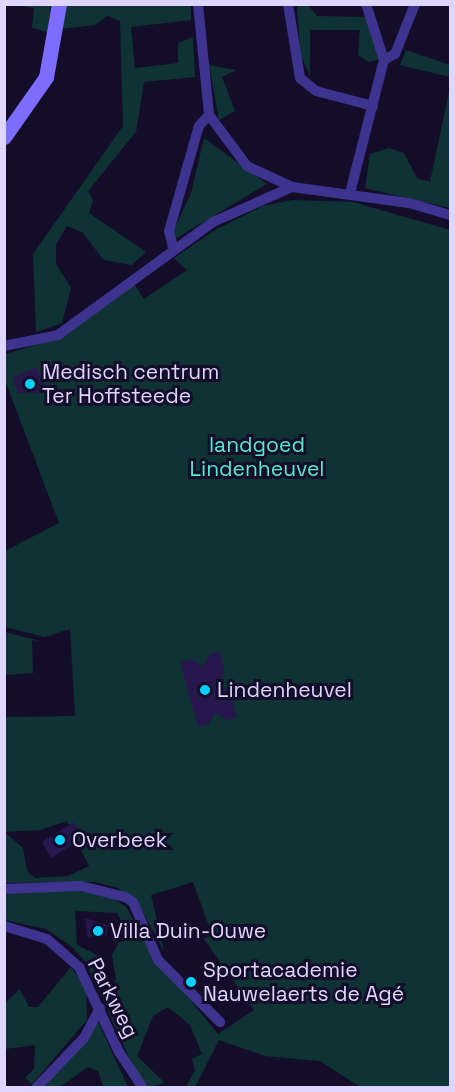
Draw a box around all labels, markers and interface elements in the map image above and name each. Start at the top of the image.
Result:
place label: Medisch centrum Ter Hoffsteede [42,359,219,409]
marker: Medisch centrum Ter Hoffsteede [23,377,37,391]
park label: landgoed Lindenheuvel [190,432,324,482]
place label: Lindenheuvel [217,677,352,703]
marker: Lindenheuvel [198,683,212,697]
place label: Overbeek [72,827,167,853]
marker: Overbeek [53,833,67,847]
place label: Villa Duin-Ouwe [110,918,266,944]
marker: Villa Duin-Ouwe [91,924,105,938]
street label: Parkweg [82,954,144,1042]
place label: Sportacademie Nauwelaerts de Agé [203,957,405,1007]
marker: Sportacademie Nauwelaerts de Agé [184,975,198,989]

